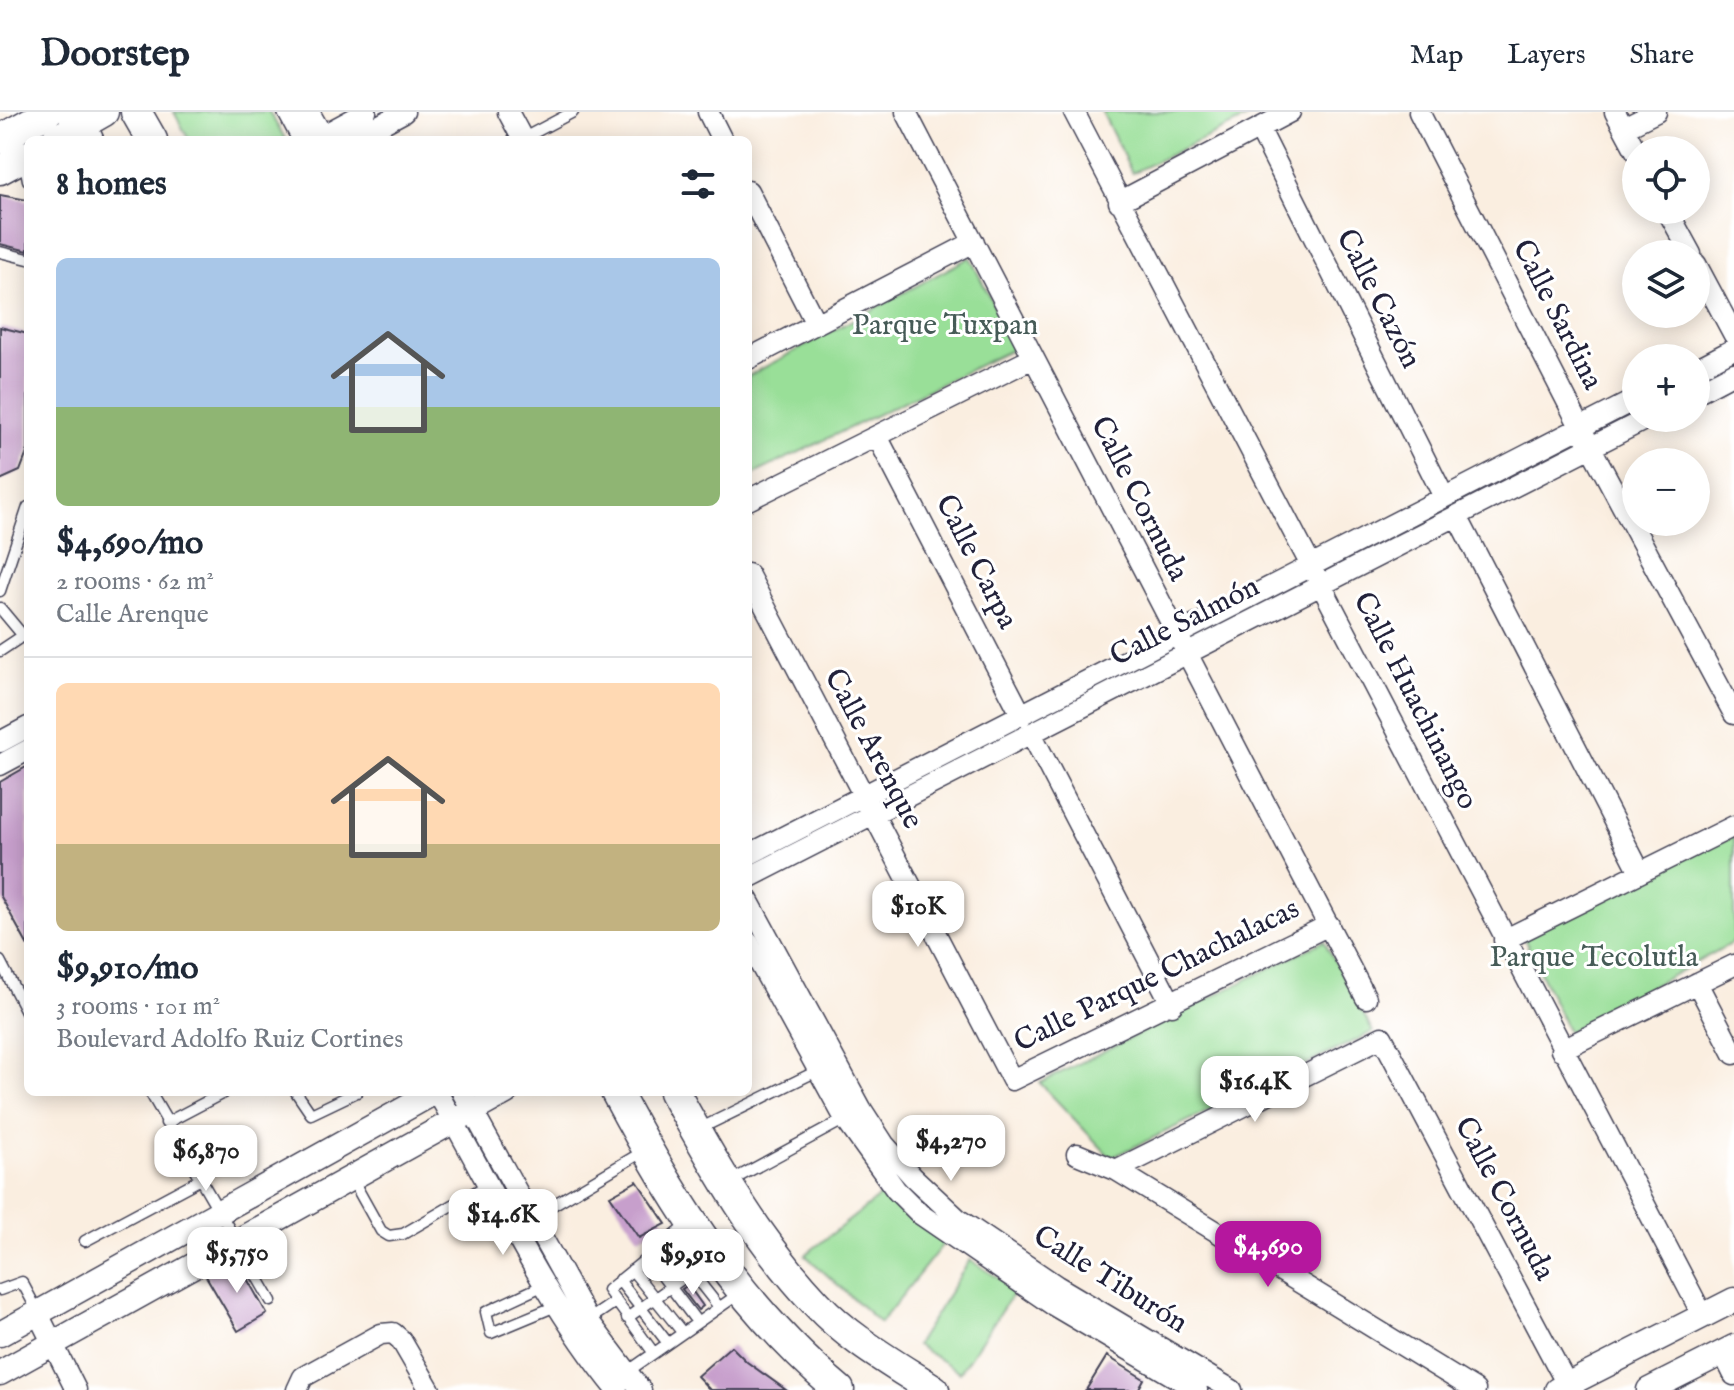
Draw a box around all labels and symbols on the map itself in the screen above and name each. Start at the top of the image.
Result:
street label: Calle Cazón [1327,223,1429,375]
street label: Calle Sardina [1503,234,1611,396]
park label: Parque Tuxpan [852,307,1038,345]
street label: Calle Cornuda [1081,410,1197,588]
street label: Calle Carpa [926,488,1026,636]
street label: Calle Salmón [1104,568,1266,676]
street label: Calle Huachinango [1344,586,1486,816]
street label: Calle Arenque [815,662,931,836]
pin: $10K [871,881,965,949]
street label: Calle Parque Chachalacas [1008,890,1306,1062]
park label: Parque Tecolutla [1490,939,1698,977]
pin: $16.4K [1190,1056,1320,1124]
street label: Calle Cornuda [1445,1111,1563,1287]
pin: $4,270 [886,1115,1016,1183]
pin: $6,870 [141,1125,271,1193]
pin: $14.6K [438,1189,568,1257]
street label: Calle Tiburón [1026,1217,1194,1343]
pin: $4,690 [1203,1221,1333,1289]
pin: $5,750 [172,1227,302,1295]
pin: $9,910 [628,1229,758,1297]

